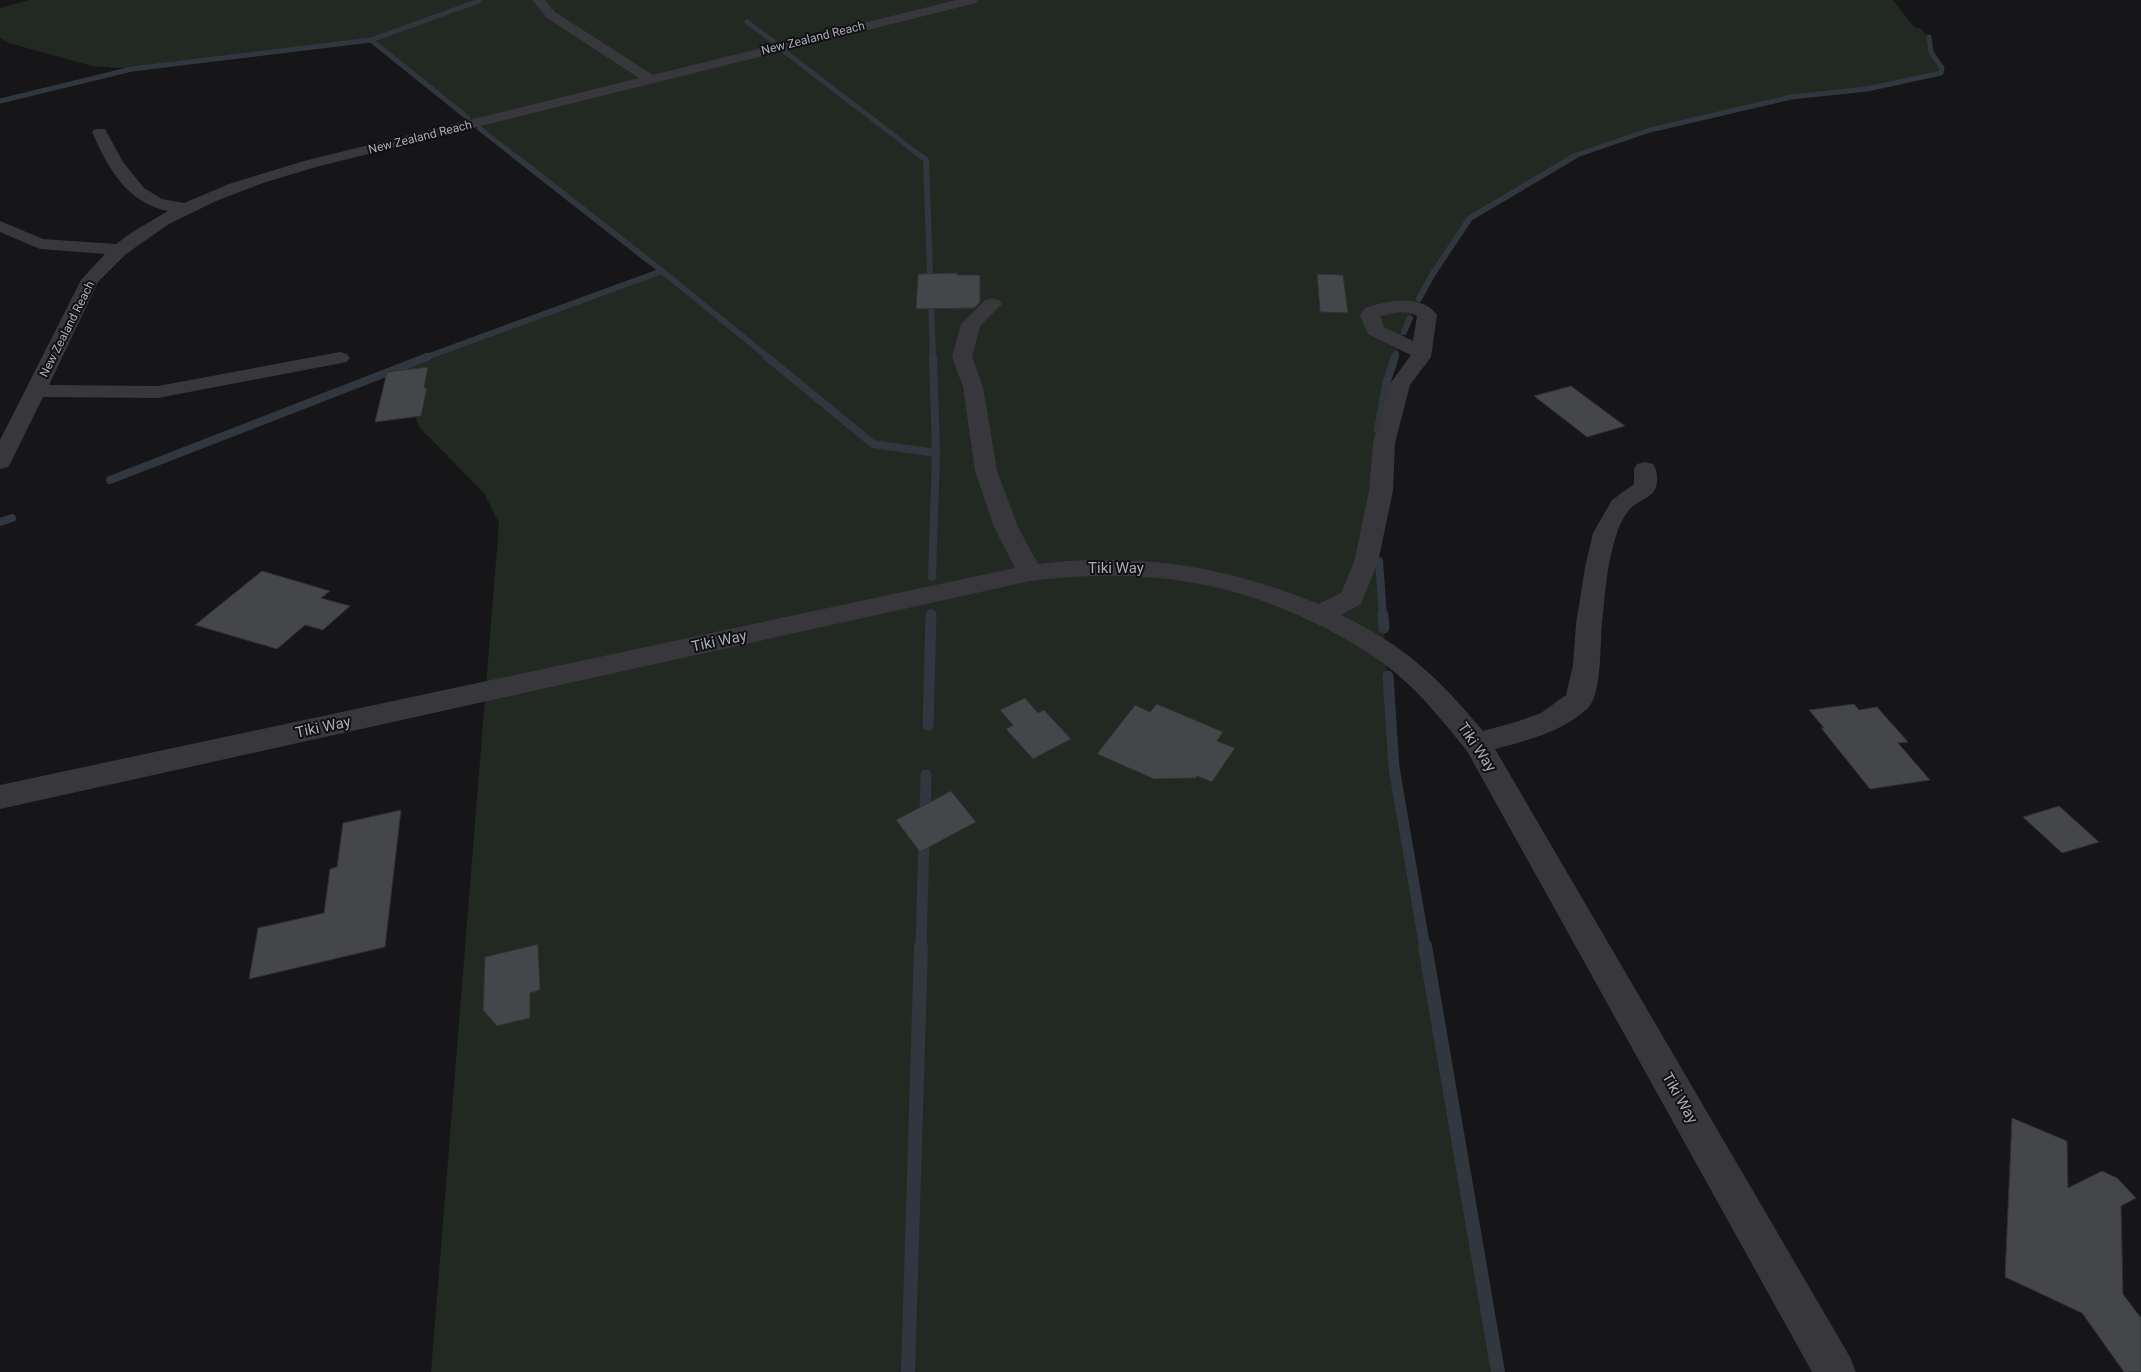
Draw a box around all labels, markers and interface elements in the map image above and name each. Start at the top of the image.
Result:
street label: New Zealand Reach [760,18,866,58]
street label: New Zealand Reach [367,117,473,157]
street label: New Zealand Reach [37,279,97,379]
street label: Tiki Way [1088,559,1144,577]
street label: Tiki Way [690,626,748,656]
street label: Tiki Way [294,712,352,742]
street label: Tiki Way [1454,719,1500,775]
street label: Tiki Way [1658,1069,1702,1127]

